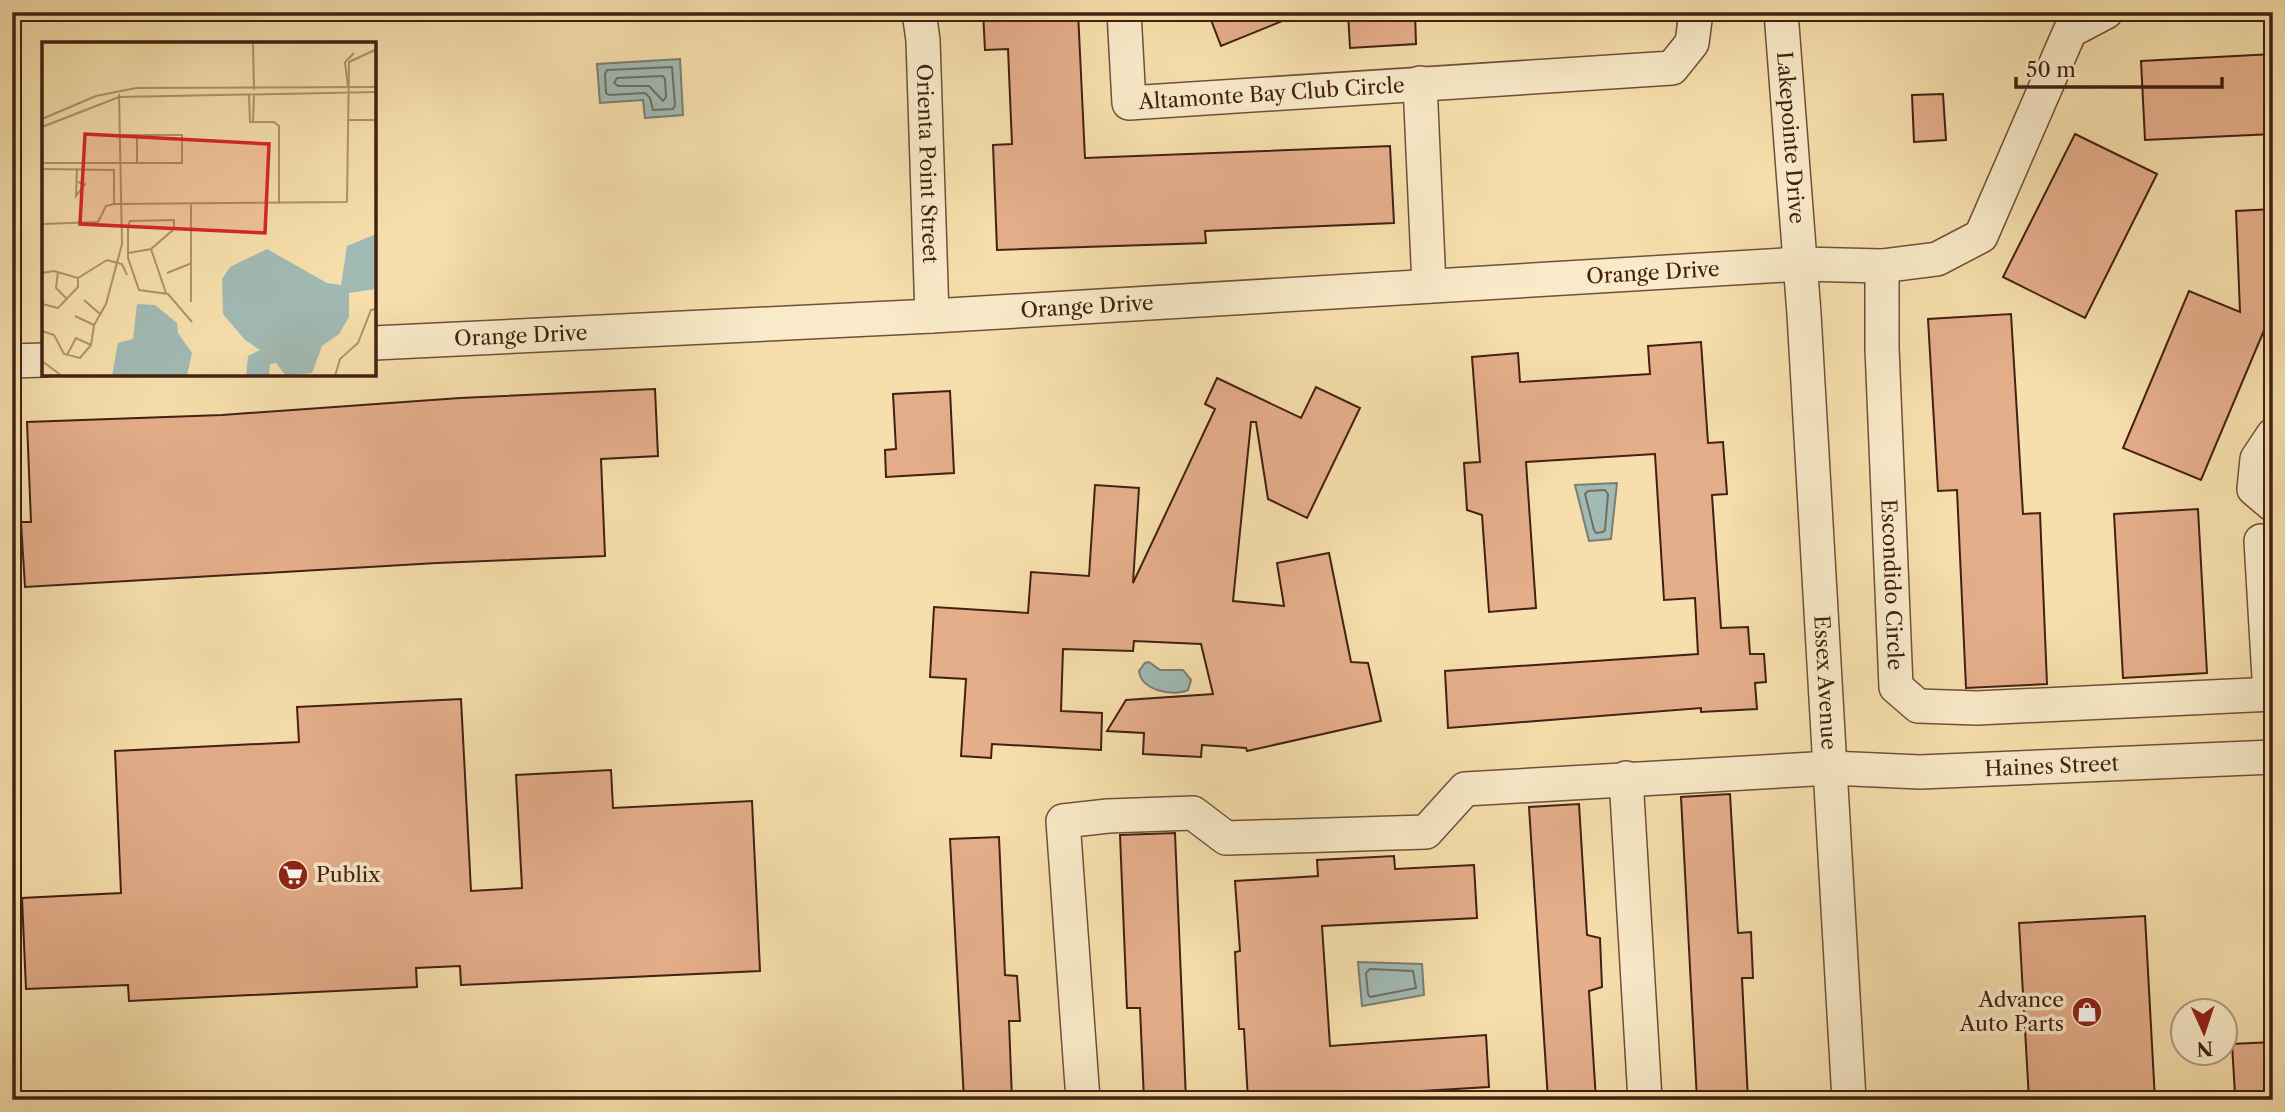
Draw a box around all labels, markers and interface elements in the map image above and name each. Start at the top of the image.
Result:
inset map [42,42,376,376]
scale bar [2016,46,2222,90]
street label: Lakepointe Drive [1772,51,1810,225]
text: 50 m [2026,57,2076,82]
street label: Orienta Point Street [912,63,943,265]
street label: Altamonte Bay Club Circle [1137,72,1405,114]
street label: Orange Drive [1586,256,1720,289]
street label: Orange Drive [1020,290,1154,323]
street label: Orange Drive [454,320,588,351]
street label: Escondido Circle [1876,498,1908,671]
street label: Essex Avenue [1809,614,1842,751]
street label: Haines Street [1984,751,2120,781]
supermarket icon: Publix [276,858,310,892]
place label: Publix [316,862,381,887]
place label: Advance Auto Parts [1959,987,2064,1036]
shop icon: Advance Auto Parts [2070,995,2104,1029]
north arrow [2170,996,2240,1066]
text: N [2196,1037,2214,1060]

